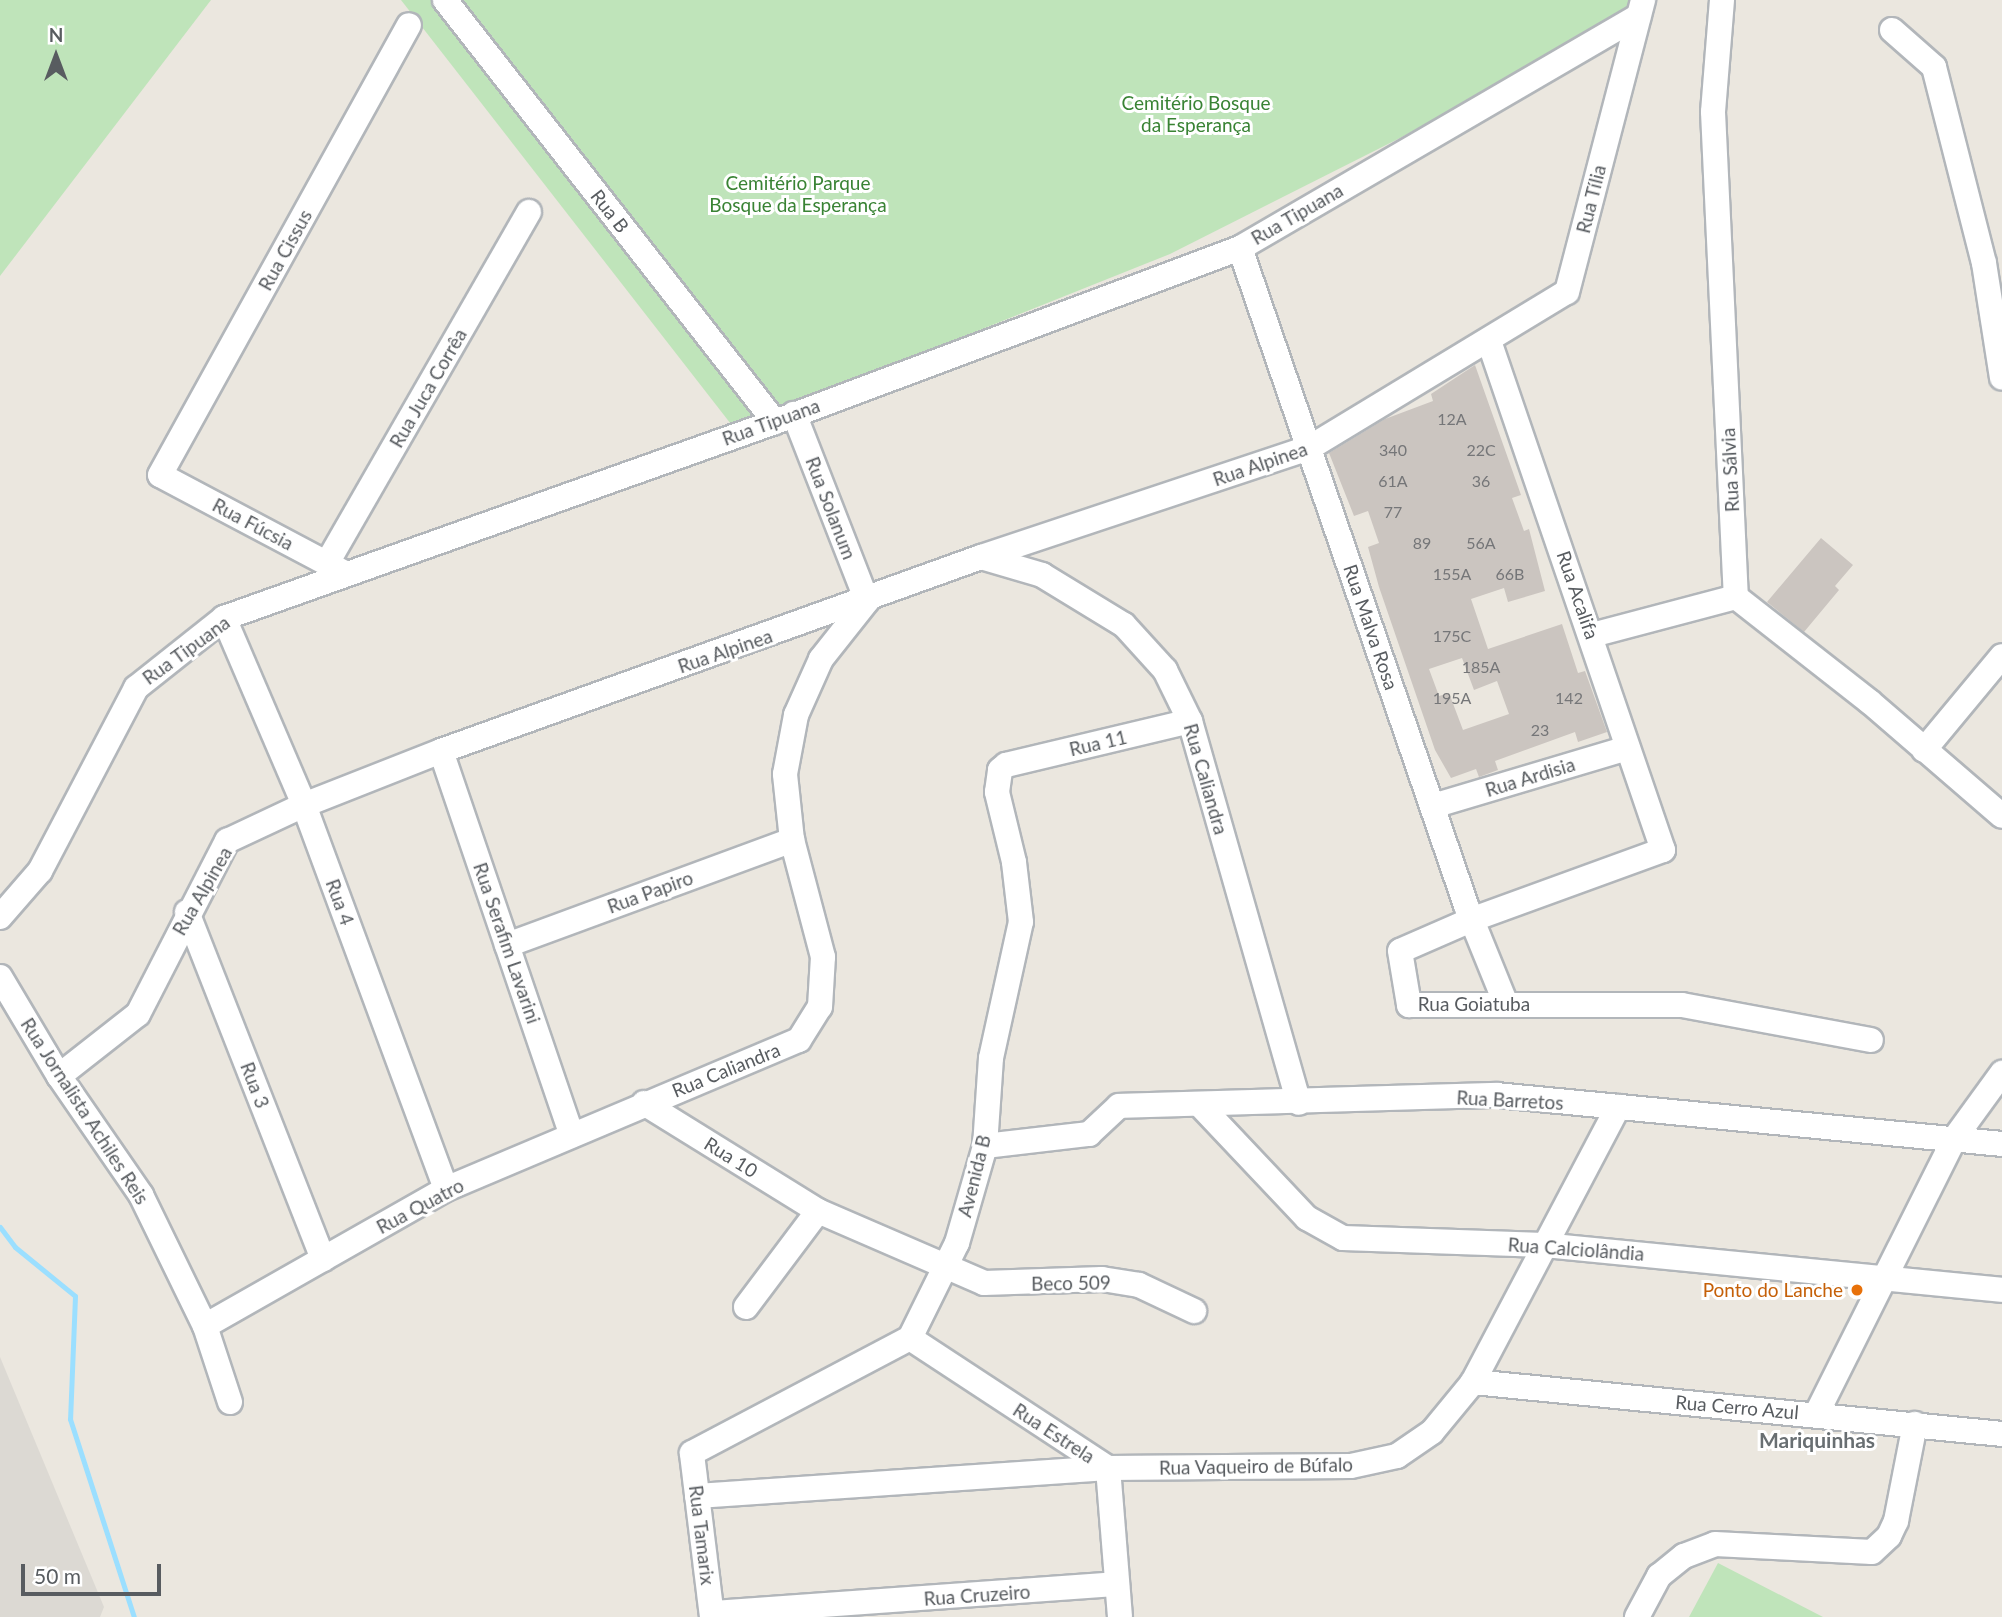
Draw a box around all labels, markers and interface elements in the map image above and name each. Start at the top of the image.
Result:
north arrow [21,21,91,91]
text: N [49,23,63,46]
park label: Cemitério Bosque da Esperança [1121,92,1271,136]
street label: Rua Tília [1571,162,1611,236]
park label: Cemitério Parque Bosque da Esperança [709,172,887,216]
street label: Rua Tipuana [1247,178,1347,250]
street label: Rua B [586,185,634,237]
street label: Rua Cissus [253,206,317,294]
street label: Rua Juca Corrêa [385,324,471,452]
street label: Rua Tipuana [719,394,823,450]
house number: 12A [1437,409,1467,429]
street label: Rua Sálvia [1716,427,1744,513]
street label: Rua Alpinea [1209,437,1311,491]
house number: 340 [1379,440,1407,460]
house number: 22C [1466,440,1496,460]
street label: Rua Solanum [801,453,861,563]
house number: 61A [1378,471,1408,491]
house number: 36 [1472,471,1490,491]
street label: Rua Fúcsia [209,493,297,555]
house number: 77 [1384,502,1402,522]
house number: 89 [1413,533,1431,553]
house number: 56A [1466,533,1496,553]
street label: Rua Acalifa [1552,547,1604,643]
street label: Rua Malva Rosa [1339,561,1403,693]
house number: 155A [1433,564,1471,584]
house number: 66B [1496,564,1524,584]
street label: Rua Tipuana [138,611,234,689]
street label: Rua Alpinea [674,624,776,678]
house number: 175C [1433,626,1471,646]
house number: 185A [1462,657,1500,677]
house number: 195A [1433,688,1471,708]
house number: 142 [1555,688,1583,708]
house number: 23 [1531,720,1549,740]
street label: Rua Caliandra [1179,721,1233,837]
street label: Rua 11 [1067,725,1129,761]
street label: Rua Ardisia [1482,752,1578,802]
street label: Rua Alpinea [167,842,237,940]
street label: Rua Serafim Lavarini [469,859,545,1027]
street label: Rua Papiro [604,866,696,918]
street label: Rua 4 [321,876,359,928]
street label: Rua Goiatuba [1418,993,1530,1015]
street label: Rua Jornalista Achiles Reis [16,1013,154,1209]
street label: Rua Caliandra [669,1038,783,1102]
street label: Rua 3 [236,1059,274,1111]
street label: Rua Barretos [1456,1086,1564,1114]
street label: Rua 10 [700,1132,762,1182]
street label: Avenida B [953,1132,995,1220]
street label: Rua Quatro [372,1174,468,1238]
street label: Rua Calciolândia [1507,1233,1645,1265]
street label: Beco 509 [1031,1271,1111,1295]
place label: Ponto do Lanche [1703,1279,1843,1301]
marker: Ponto do Lanche [1849,1282,1865,1298]
street label: Rua Cerro Azul [1674,1390,1800,1424]
street label: Rua Estrela [1009,1398,1099,1468]
district label: Mariquinhas [1759,1427,1875,1453]
street label: Rua Vaqueiro de Búfalo [1158,1453,1354,1479]
street label: Rua Tamarix [685,1484,719,1586]
scale bar [24,1550,164,1594]
text: 50 m [34,1563,81,1588]
street label: Rua Cruzeiro [923,1580,1031,1610]

